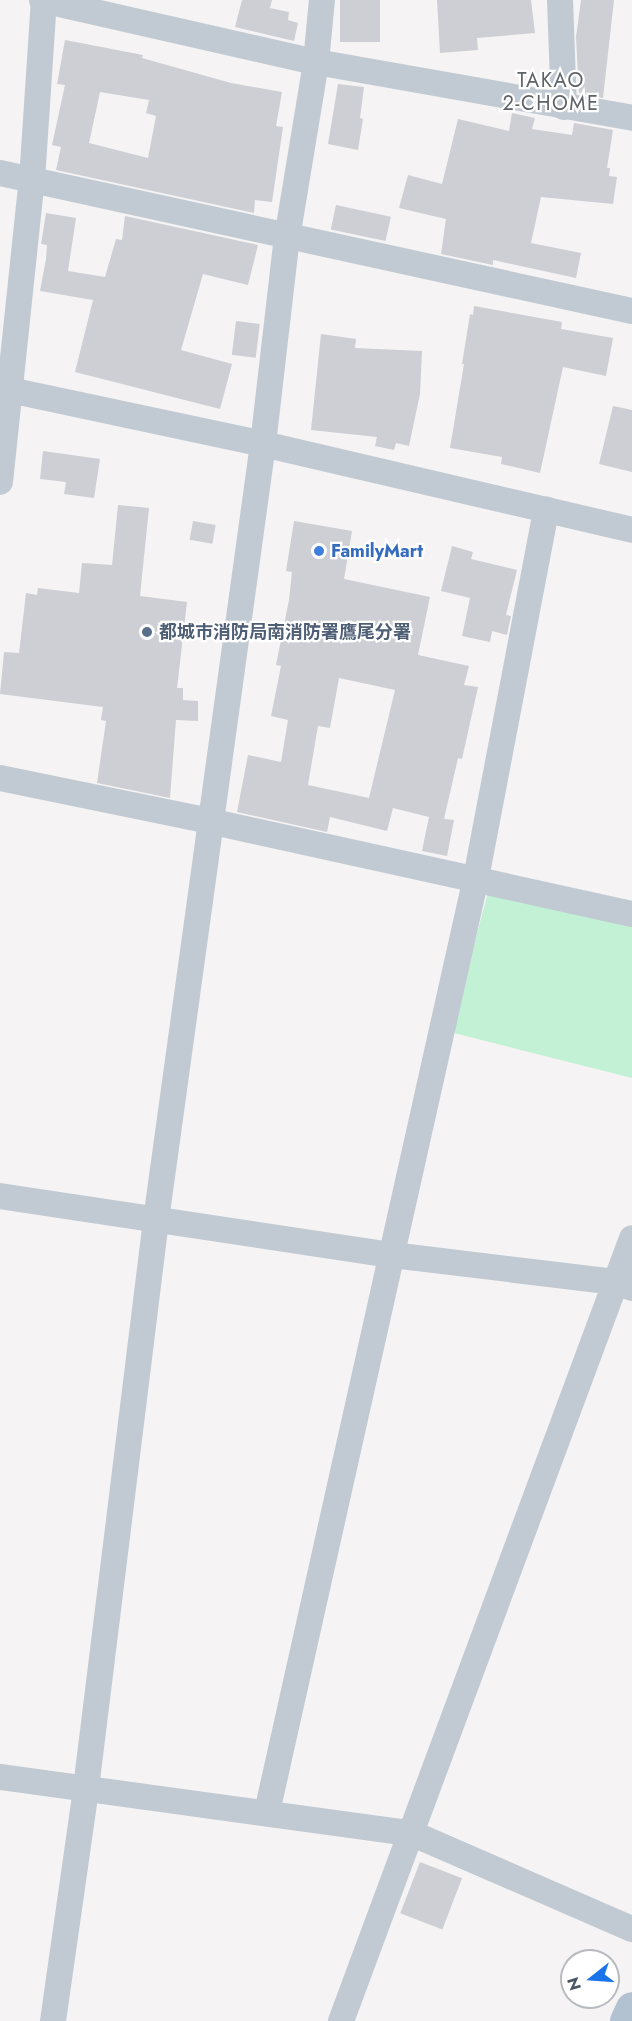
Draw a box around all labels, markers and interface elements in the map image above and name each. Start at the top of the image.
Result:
district label: TAKAO 2-CHOME [502,69,600,116]
place label: FamilyMart [331,540,423,562]
marker: FamilyMart [312,544,326,558]
place label: 都城市消防局南消防署鷹尾分署 [159,621,411,643]
marker: 都城市消防局南消防署鷹尾分署 [140,625,154,639]
north arrow [560,1949,620,2009]
text: N [561,1974,587,1993]

